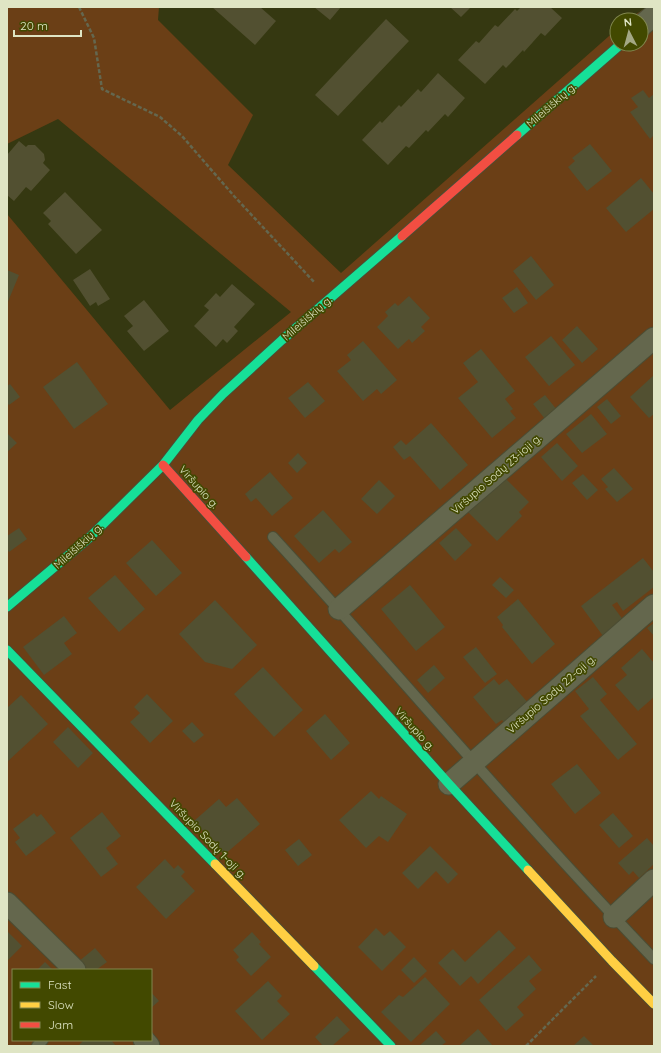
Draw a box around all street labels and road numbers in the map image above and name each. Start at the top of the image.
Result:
street label: Mileišiškių g. [523,80,579,130]
street label: Mileišiškių g. [279,293,335,343]
street label: Viršupio Sodų 23-ioji g. [448,431,544,517]
street label: Viršupio g. [176,463,222,511]
street label: Mileišiškių g. [50,520,106,572]
street label: Viršupio Sodų 22-oji g. [504,652,598,736]
street label: Viršupio g. [392,705,438,753]
street label: Viršupio Sodų 1-oji g. [166,796,250,882]

